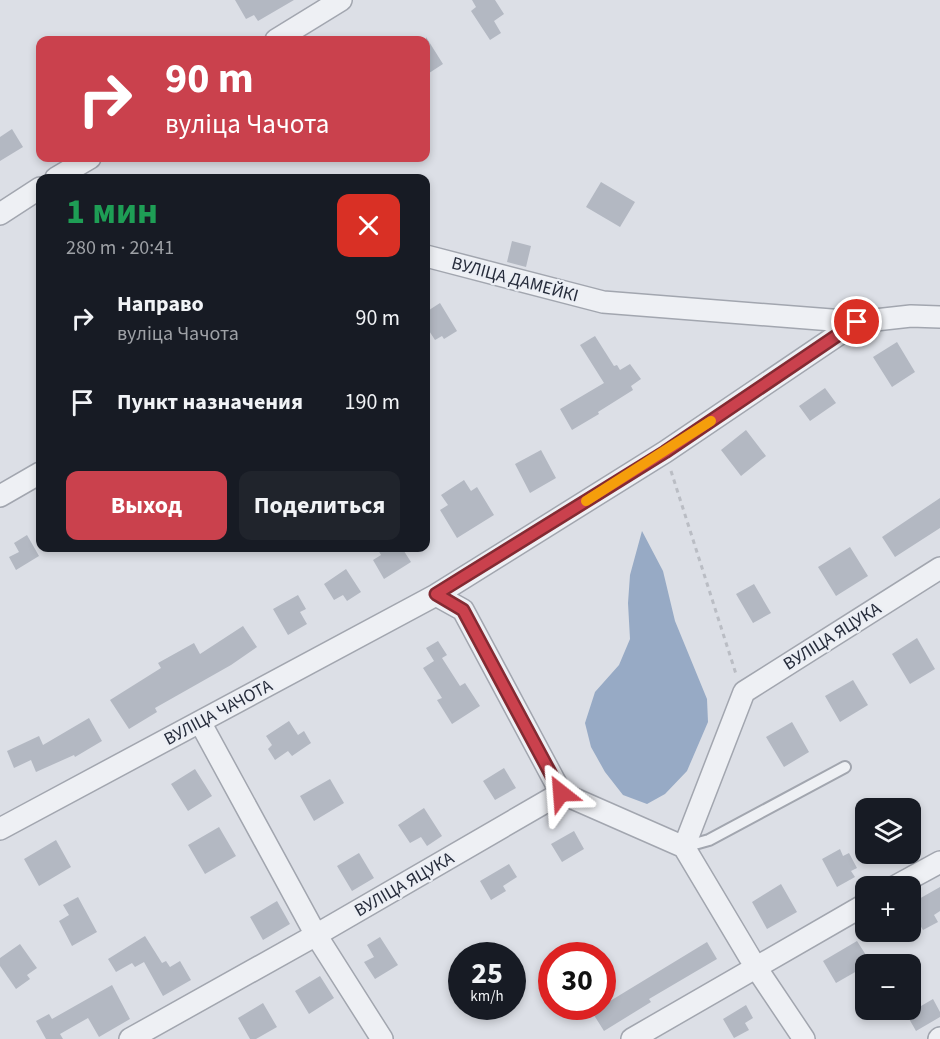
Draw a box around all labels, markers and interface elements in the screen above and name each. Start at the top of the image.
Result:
text: 90 m [165,49,254,109]
icon: right [66,60,144,138]
text: вуліца Чачота [165,105,329,144]
text: 1 мин [66,186,158,237]
button: close [337,194,400,257]
text: 280 m · 20:41 [66,234,174,262]
street label: ВУЛІЦА ДАМЕЙКІ [449,251,581,308]
text: Направо [117,288,204,320]
pin [831,296,882,347]
icon: right [66,302,99,335]
text: 90 m [355,302,400,334]
icon: arrive [840,305,873,338]
text: вуліца Чачота [117,320,239,348]
icon: arrive [66,386,99,419]
text: Пункт назначения [117,386,303,418]
text: 190 m [345,386,400,418]
button: Выход [66,471,227,540]
button: Поделиться [239,471,400,540]
street label: ВУЛІЦА ЯЦУКА [778,596,886,676]
street label: ВУЛІЦА ЧАЧОТА [159,673,277,752]
position arrow [529,761,593,825]
map controls [855,798,921,1020]
button: layers [855,798,921,864]
street label: ВУЛІЦА ЯЦУКА [350,846,459,923]
button: + [855,876,921,942]
speed limit sign: 30 [538,942,616,1020]
text: 25 [471,952,503,995]
button: − [855,954,921,1020]
text: km/h [470,986,504,1007]

